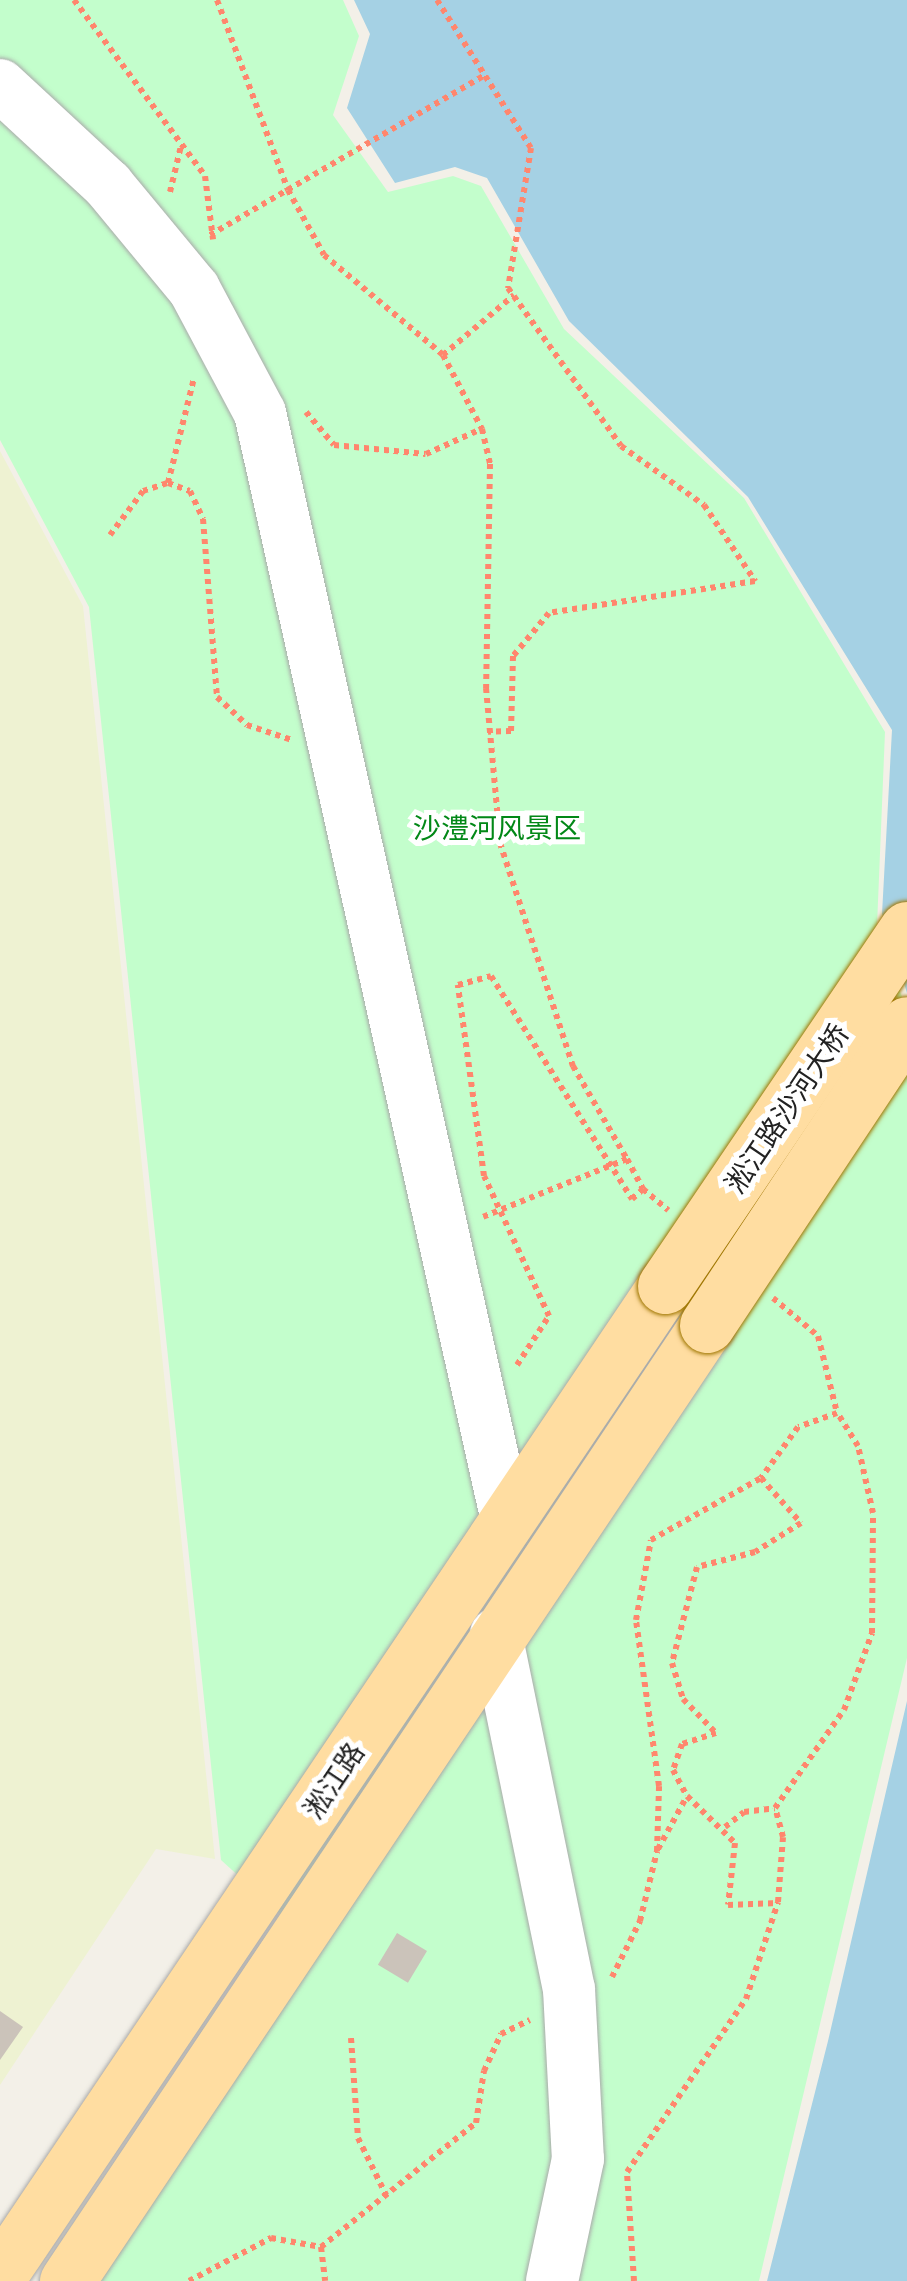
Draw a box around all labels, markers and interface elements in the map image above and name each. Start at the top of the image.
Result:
park label: 沙澧河风景区 [413,810,581,844]
street label: 淞江路沙河大桥 [717,1017,855,1199]
street label: 淞江路 [296,1736,370,1824]

